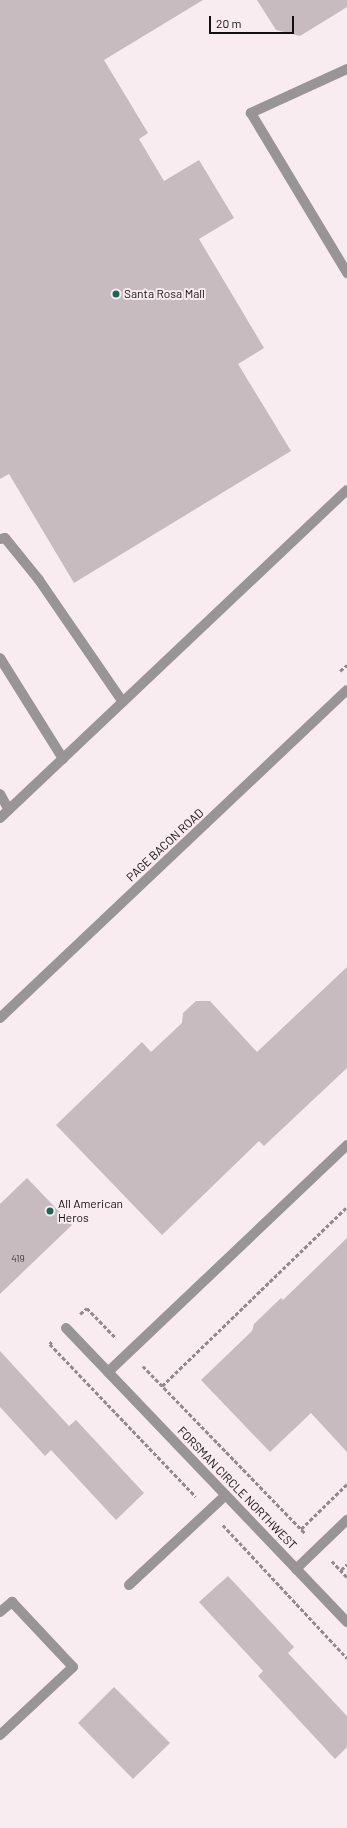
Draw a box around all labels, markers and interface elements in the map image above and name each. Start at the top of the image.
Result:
scale bar [211,8,296,34]
text: 20 m [216,16,242,30]
place label: Santa Rosa Mall [124,287,205,301]
marker: Santa Rosa Mall [111,289,121,299]
street label: PAGE BACON ROAD [123,806,207,884]
place label: All American Heros [58,1197,123,1225]
marker: All American Heros [45,1206,55,1216]
house number: 419 [11,1253,25,1265]
street label: FORSMAN CIRCLE NORTHWEST [174,1424,300,1552]

